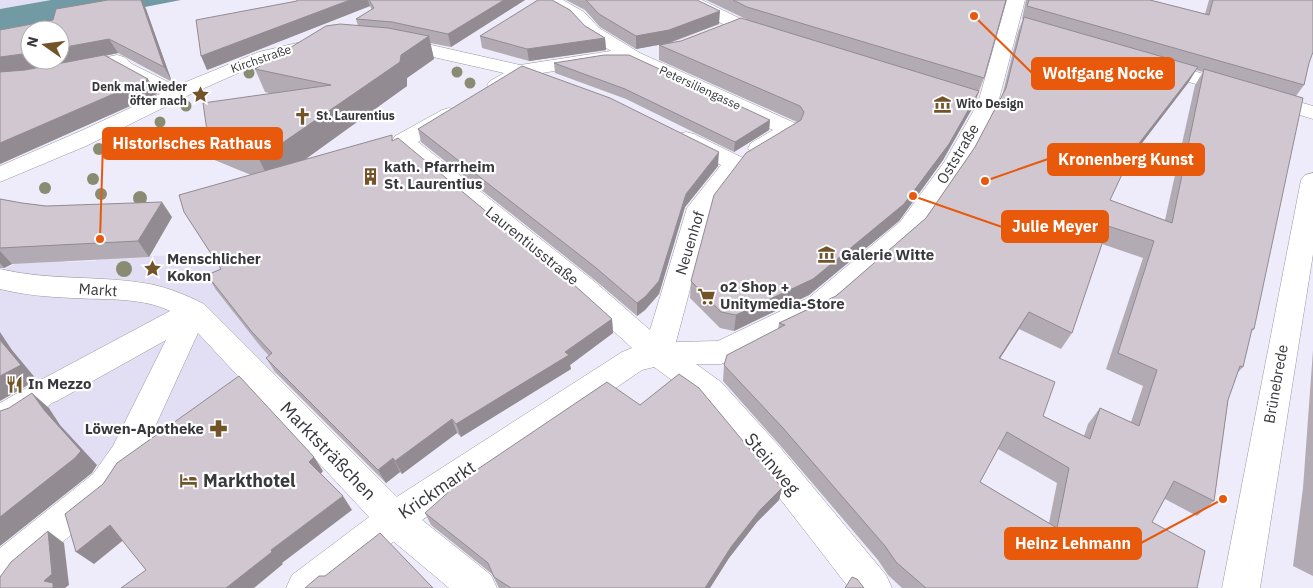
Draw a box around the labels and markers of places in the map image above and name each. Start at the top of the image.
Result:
callout: Wolfgang Nocke [1032,58,1174,89]
place label: Denk mal wieder öfter nach [92,79,187,108]
place icon: Denk mal wieder öfter nach [191,84,211,104]
museum icon: Wito Design [932,94,952,114]
place label: Wito Design [956,96,1024,111]
church icon: St. Laurentius [292,106,312,126]
place label: St. Laurentius [316,108,395,123]
callout: Historisches Rathaus [103,128,282,159]
callout: Kronenberg Kunst [1048,144,1204,175]
place label: kath. Pfarrheim St. Laurentius [384,157,495,193]
building icon: kath. Pfarrheim St. Laurentius [360,166,380,186]
callout: Julie Meyer [1002,211,1108,242]
museum icon: Galerie Witte [817,245,837,265]
place label: Galerie Witte [841,245,934,264]
place label: Menschlicher Kokon [167,249,261,285]
place icon: Menschlicher Kokon [143,258,163,278]
place label: o2 Shop + Unitymedia-Store [720,277,845,313]
supermarket icon: o2 Shop + Unitymedia-Store [696,286,716,306]
restaurant icon: In Mezzo [4,374,24,394]
place label: In Mezzo [28,374,91,393]
place label: Löwen-Apotheke [85,419,204,438]
pharmacy icon: Löwen-Apotheke [208,419,228,439]
place label: Markthotel [203,469,296,492]
hotel icon: Markthotel [179,471,199,491]
callout: Heinz Lehmann [1005,528,1141,559]

